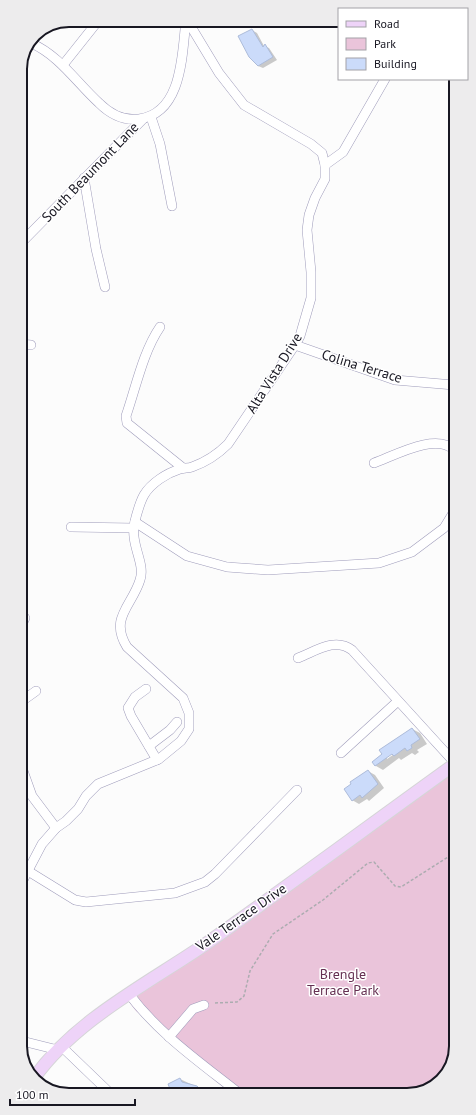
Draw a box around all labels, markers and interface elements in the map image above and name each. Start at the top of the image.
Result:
legend [338,8,468,80]
text: Road [374,16,399,31]
text: Park [374,36,396,51]
text: Building [374,56,417,71]
street label: South Beaumont Lane [38,118,142,226]
street label: Alta Vista Drive [242,329,306,417]
street label: Colina Terrace [319,345,405,387]
street label: Vale Terrace Drive [191,879,290,955]
park label: Brengle Terrace Park [307,965,379,999]
scale bar [10,1081,135,1107]
text: 100 m [16,1087,49,1102]

